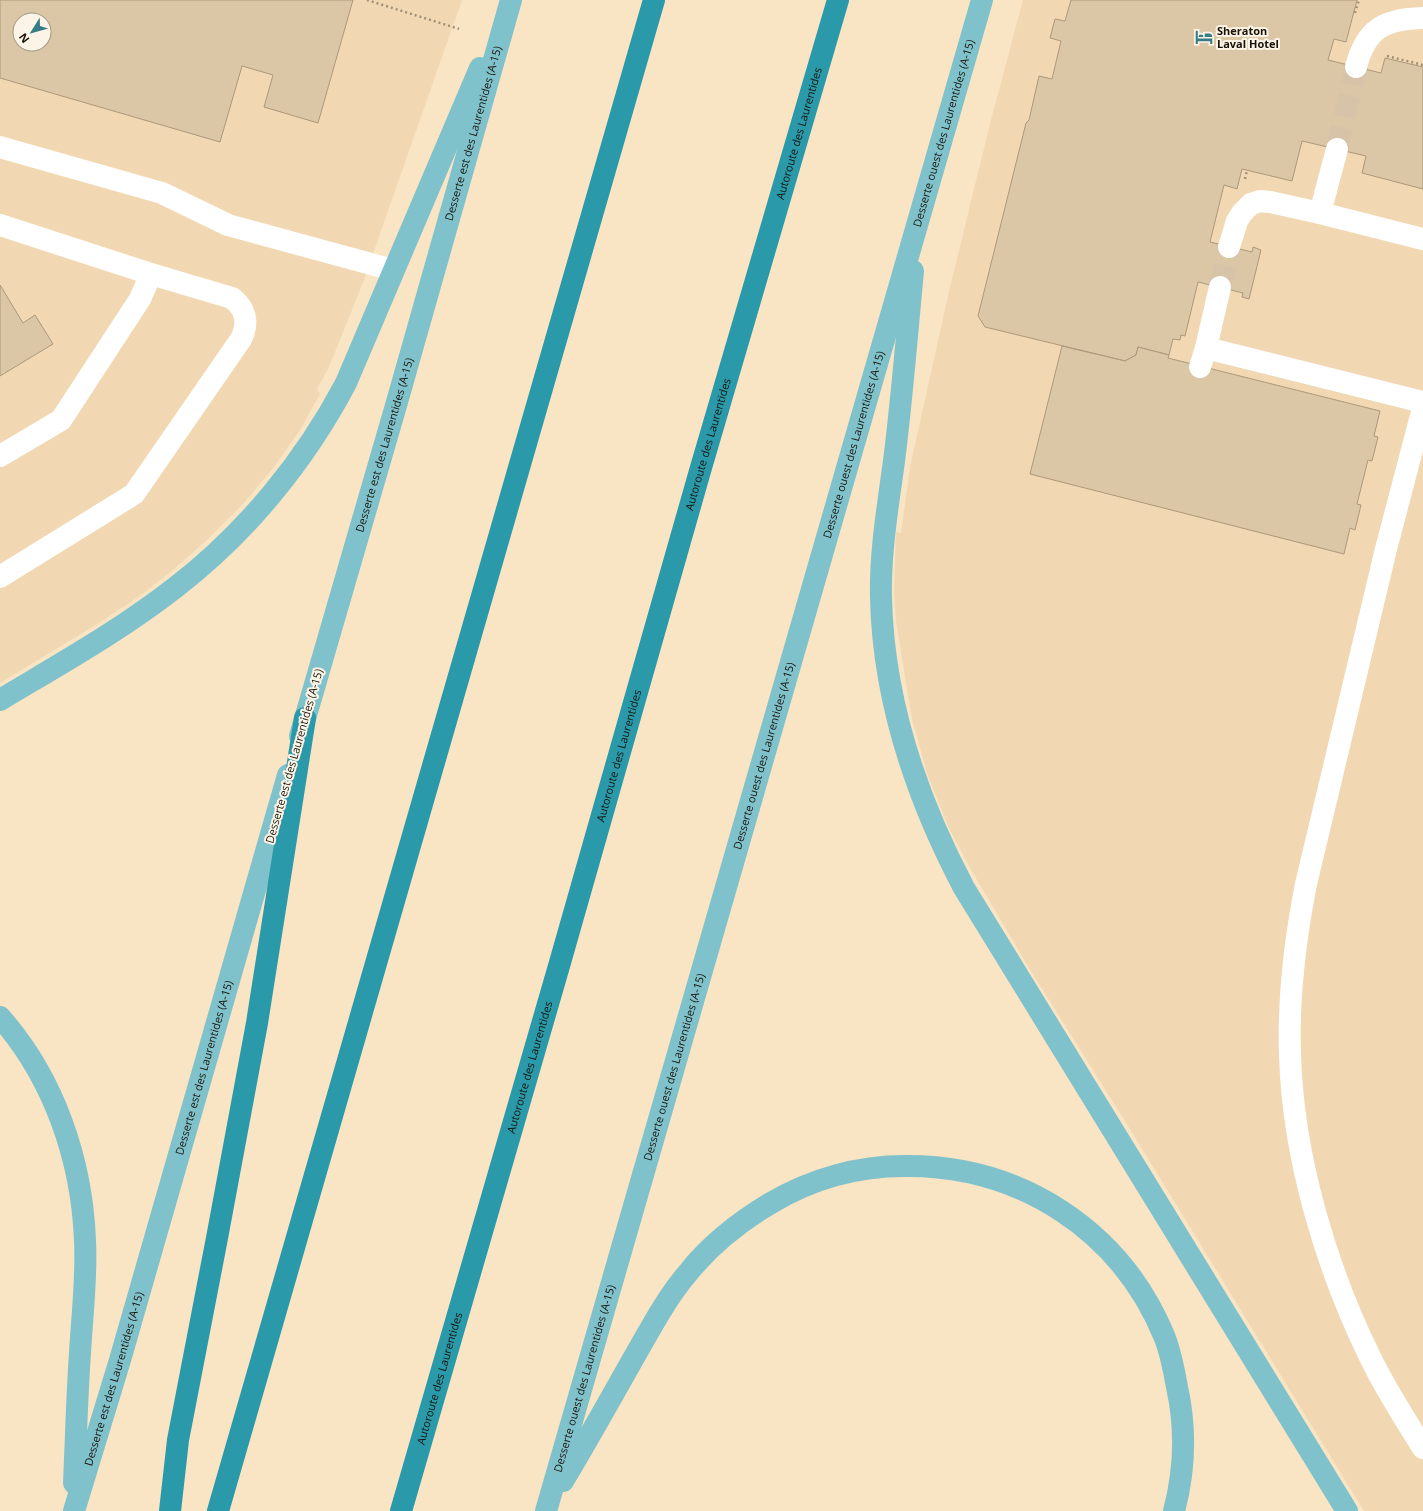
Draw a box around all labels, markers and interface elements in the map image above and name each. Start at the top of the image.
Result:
north arrow [12,12,52,52]
place label: Sheraton Laval Hotel [1217,23,1279,51]
hotel icon: Sheraton Laval Hotel [1194,27,1214,47]
text: N [15,30,32,46]
street label: Desserte ouest des Laurentides (A-15) [909,38,977,229]
street label: Desserte est des Laurentides (A-15) [441,44,505,222]
street label: Autoroute des Laurentides [772,65,825,201]
street label: Desserte ouest des Laurentides (A-15) [819,349,887,540]
street label: Desserte est des Laurentides (A-15) [352,356,416,534]
street label: Autoroute des Laurentides [681,376,734,512]
street label: Desserte ouest des Laurentides (A-15) [729,660,798,851]
street label: Desserte est des Laurentides (A-15) [261,667,326,845]
street label: Autoroute des Laurentides [592,688,644,824]
street label: Desserte ouest des Laurentides (A-15) [639,972,708,1162]
street label: Desserte est des Laurentides (A-15) [171,978,236,1157]
street label: Autoroute des Laurentides [503,999,555,1135]
street label: Desserte ouest des Laurentides (A-15) [550,1283,618,1474]
street label: Desserte est des Laurentides (A-15) [80,1290,146,1468]
street label: Autoroute des Laurentides [413,1310,465,1446]

